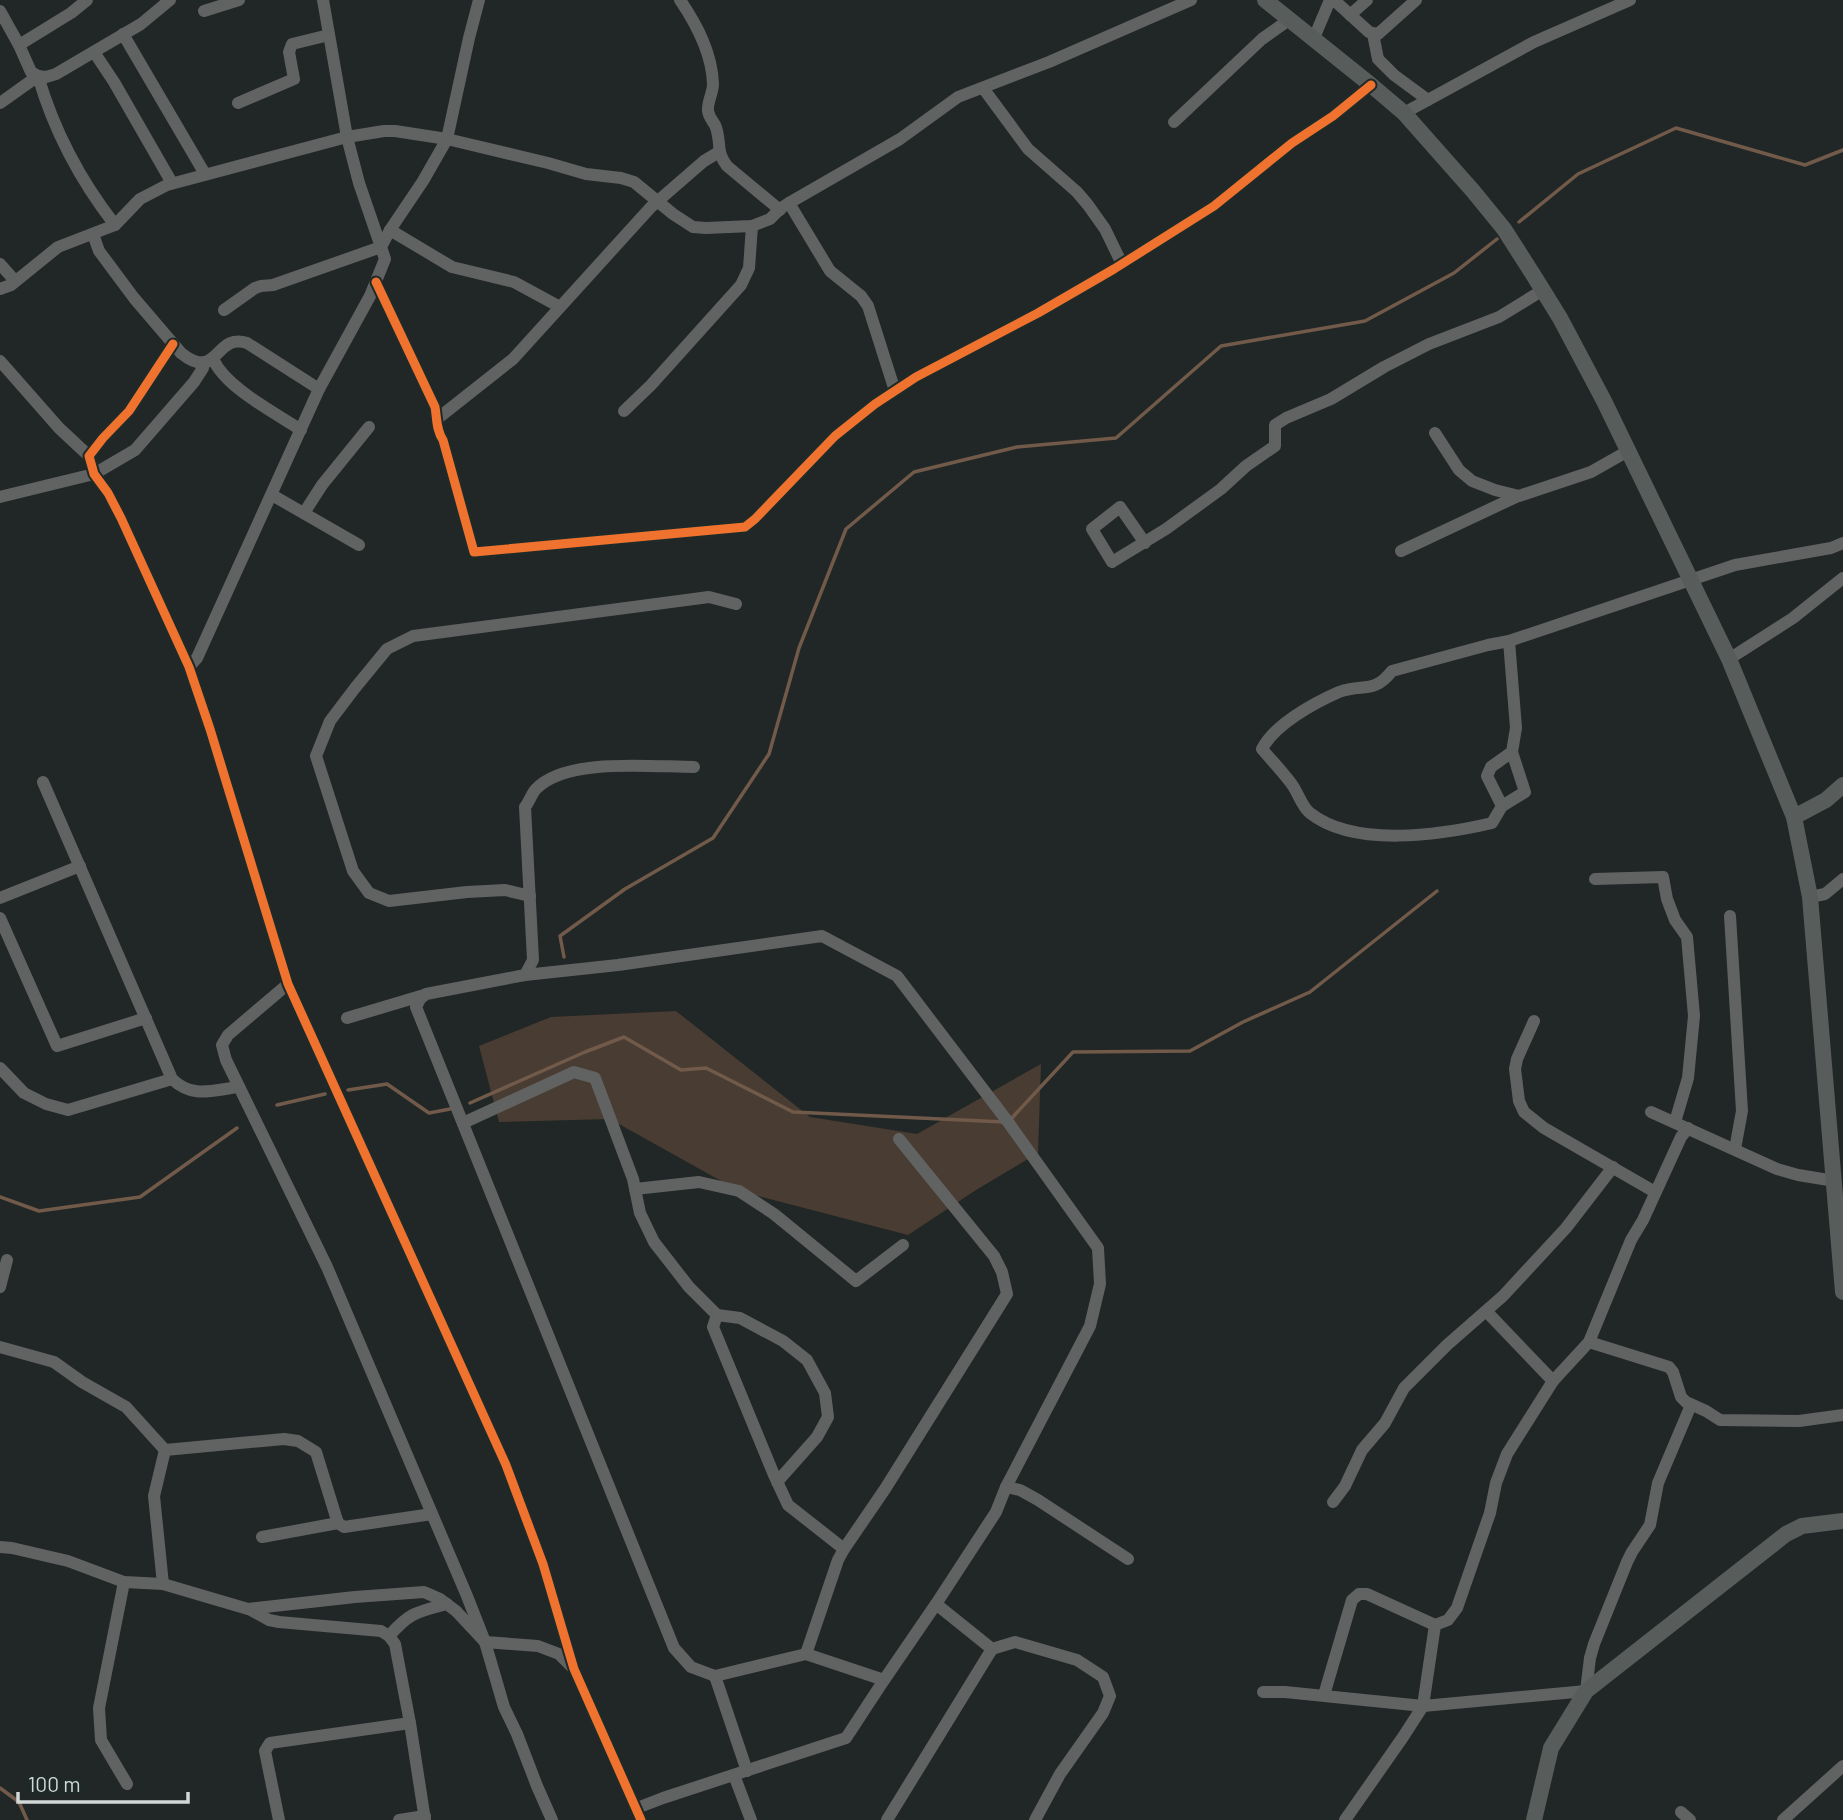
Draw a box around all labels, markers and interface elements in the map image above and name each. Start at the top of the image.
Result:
scale bar [18,1760,187,1804]
text: 100 m [28,1771,81,1796]

